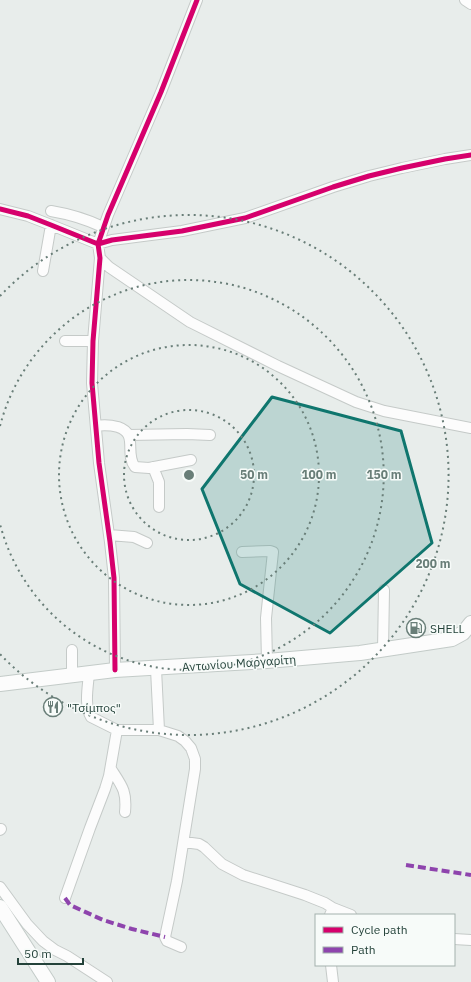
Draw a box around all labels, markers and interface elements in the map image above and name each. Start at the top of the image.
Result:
text: 50 m [240,467,268,482]
text: 100 m [301,467,337,482]
text: 150 m [366,467,402,482]
centre of rings [182,468,196,482]
text: 200 m [415,556,451,571]
fuel station icon: SHELL [405,617,427,639]
place label: SHELL [430,621,464,636]
street label: Αντωνίου Μαργαρίτη [181,652,297,674]
restaurant icon: "Τσίμπος" [42,696,64,718]
place label: "Τσίμπος" [67,700,121,715]
legend [315,914,455,966]
text: Cycle path [351,922,408,937]
scale bar [18,940,83,966]
text: Path [351,942,376,957]
text: 50 m [24,946,52,961]

